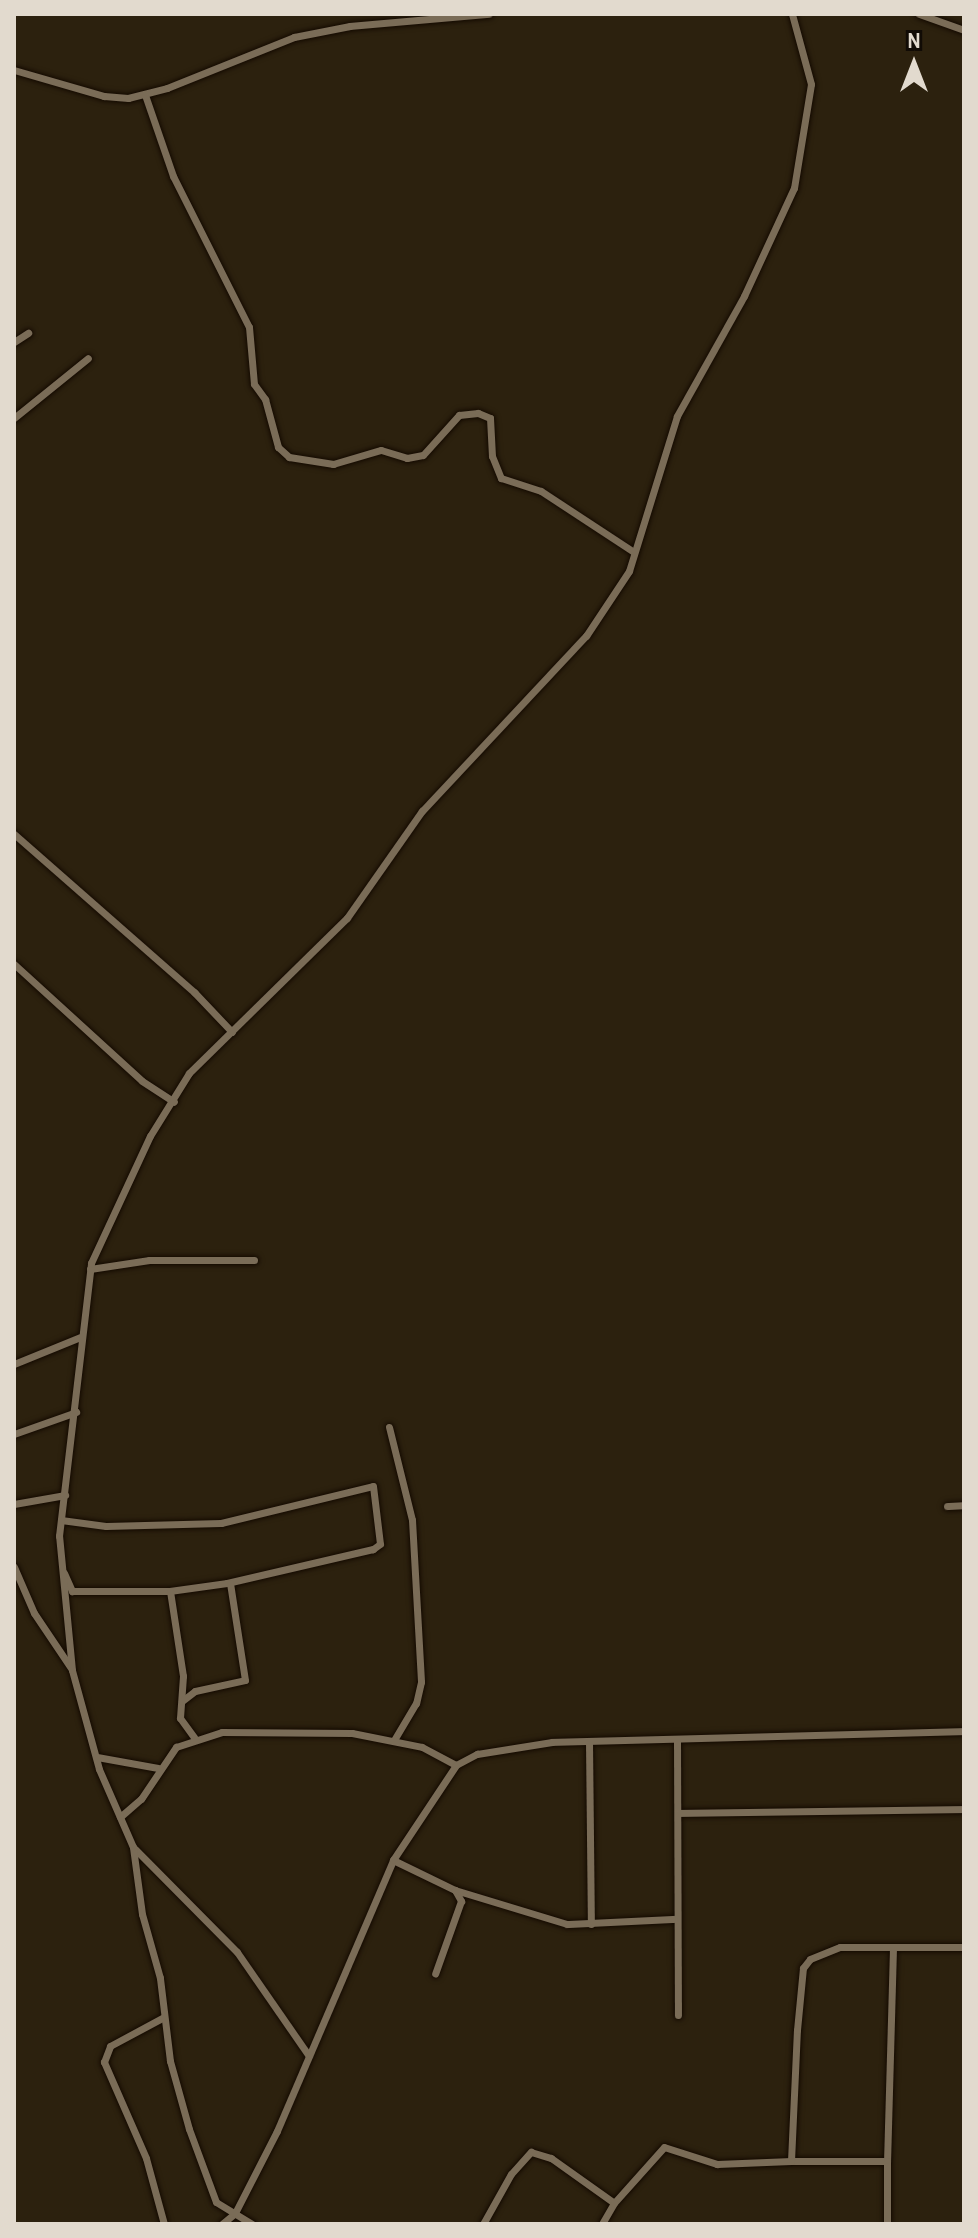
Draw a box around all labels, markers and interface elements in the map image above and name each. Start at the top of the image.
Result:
north arrow [874,24,954,104]
text: N [907,25,921,55]

